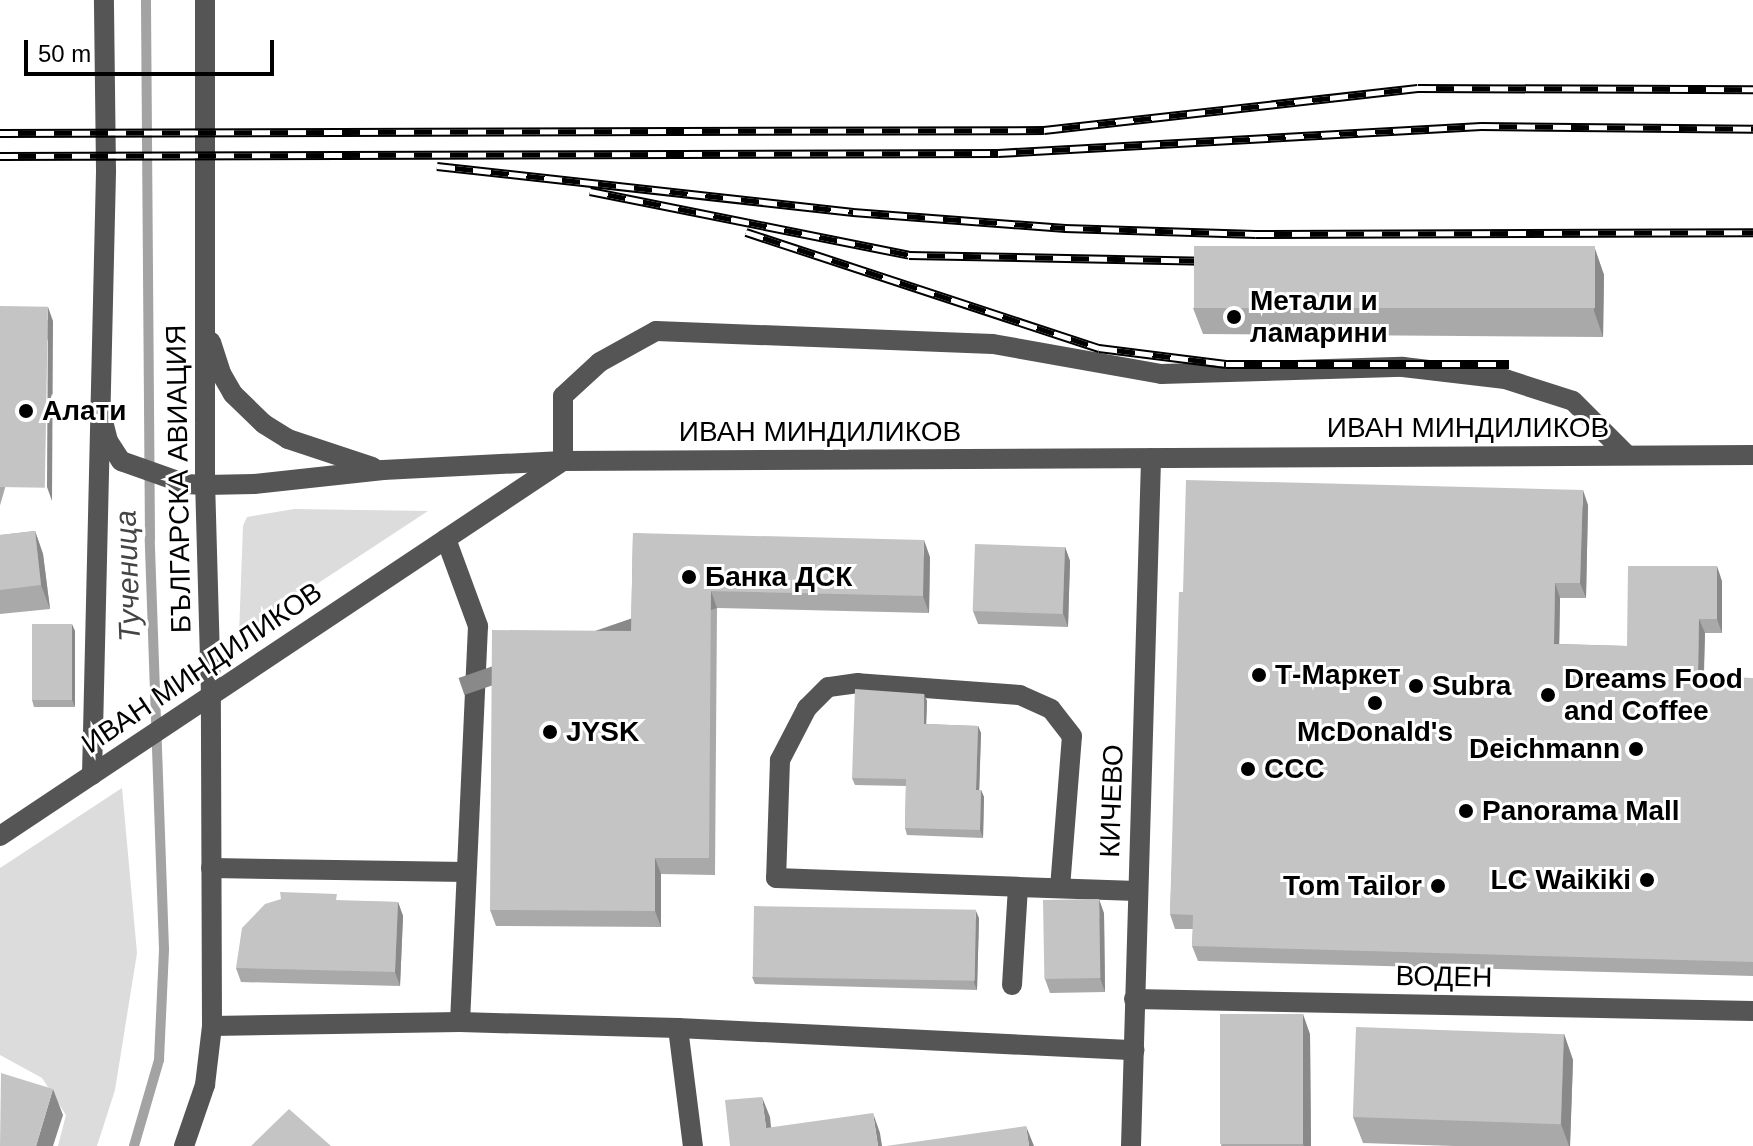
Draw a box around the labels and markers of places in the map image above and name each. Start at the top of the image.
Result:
place label: Метали и ламарини [1250,284,1388,350]
marker: Метали и ламарини [1225,308,1243,326]
place label: Алати [42,394,127,428]
marker: Алати [17,402,35,420]
place label: Банка ДСК [705,560,852,594]
marker: Банка ДСК [680,568,698,586]
place label: Т-Маркет [1275,658,1401,692]
place label: Dreams Food and Coffee [1564,662,1743,728]
marker: Т-Маркет [1250,666,1268,684]
place label: Subra [1432,669,1511,703]
marker: Subra [1407,677,1425,695]
marker: Dreams Food and Coffee [1539,686,1557,704]
marker: McDonald's [1366,694,1384,712]
place label: JYSK [566,715,639,749]
place label: McDonald's [1297,715,1453,749]
marker: JYSK [541,723,559,741]
place label: Deichmann [1469,732,1620,766]
marker: Deichmann [1627,740,1645,758]
place label: CCC [1264,752,1325,786]
marker: CCC [1239,760,1257,778]
place label: Panorama Mall [1482,794,1680,828]
marker: Panorama Mall [1457,802,1475,820]
place label: LC Waikiki [1490,863,1631,897]
place label: Tom Tailor [1283,869,1422,903]
marker: LC Waikiki [1638,871,1656,889]
marker: Tom Tailor [1429,877,1447,895]

